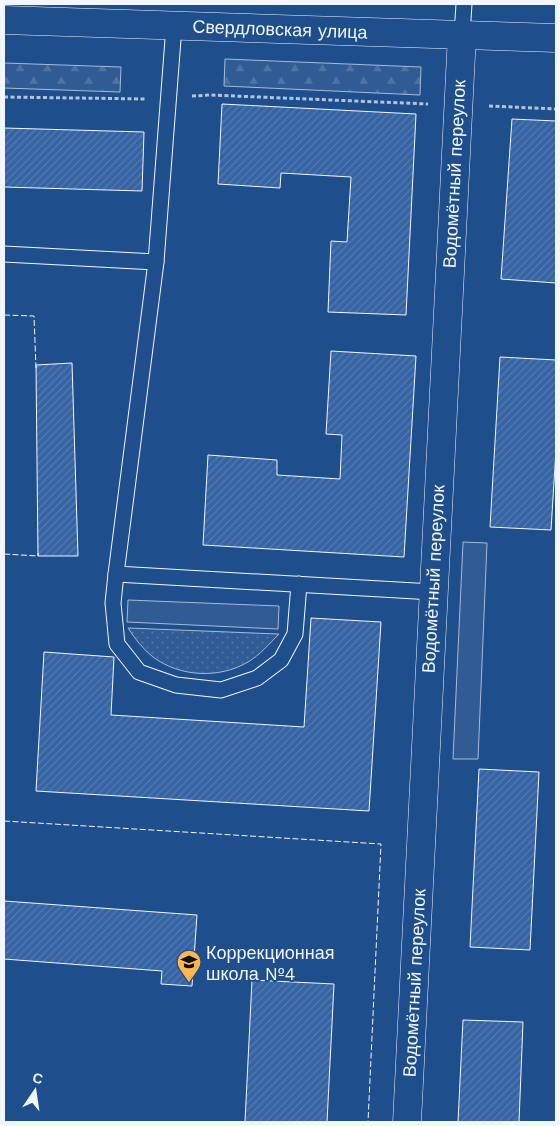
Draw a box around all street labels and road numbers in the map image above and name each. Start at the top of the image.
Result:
street label: Свердловская улица [192,15,369,43]
street label: Водомётный переулок [439,79,469,269]
street label: Водомётный переулок [418,484,448,674]
street label: Водомётный переулок [399,888,429,1078]

